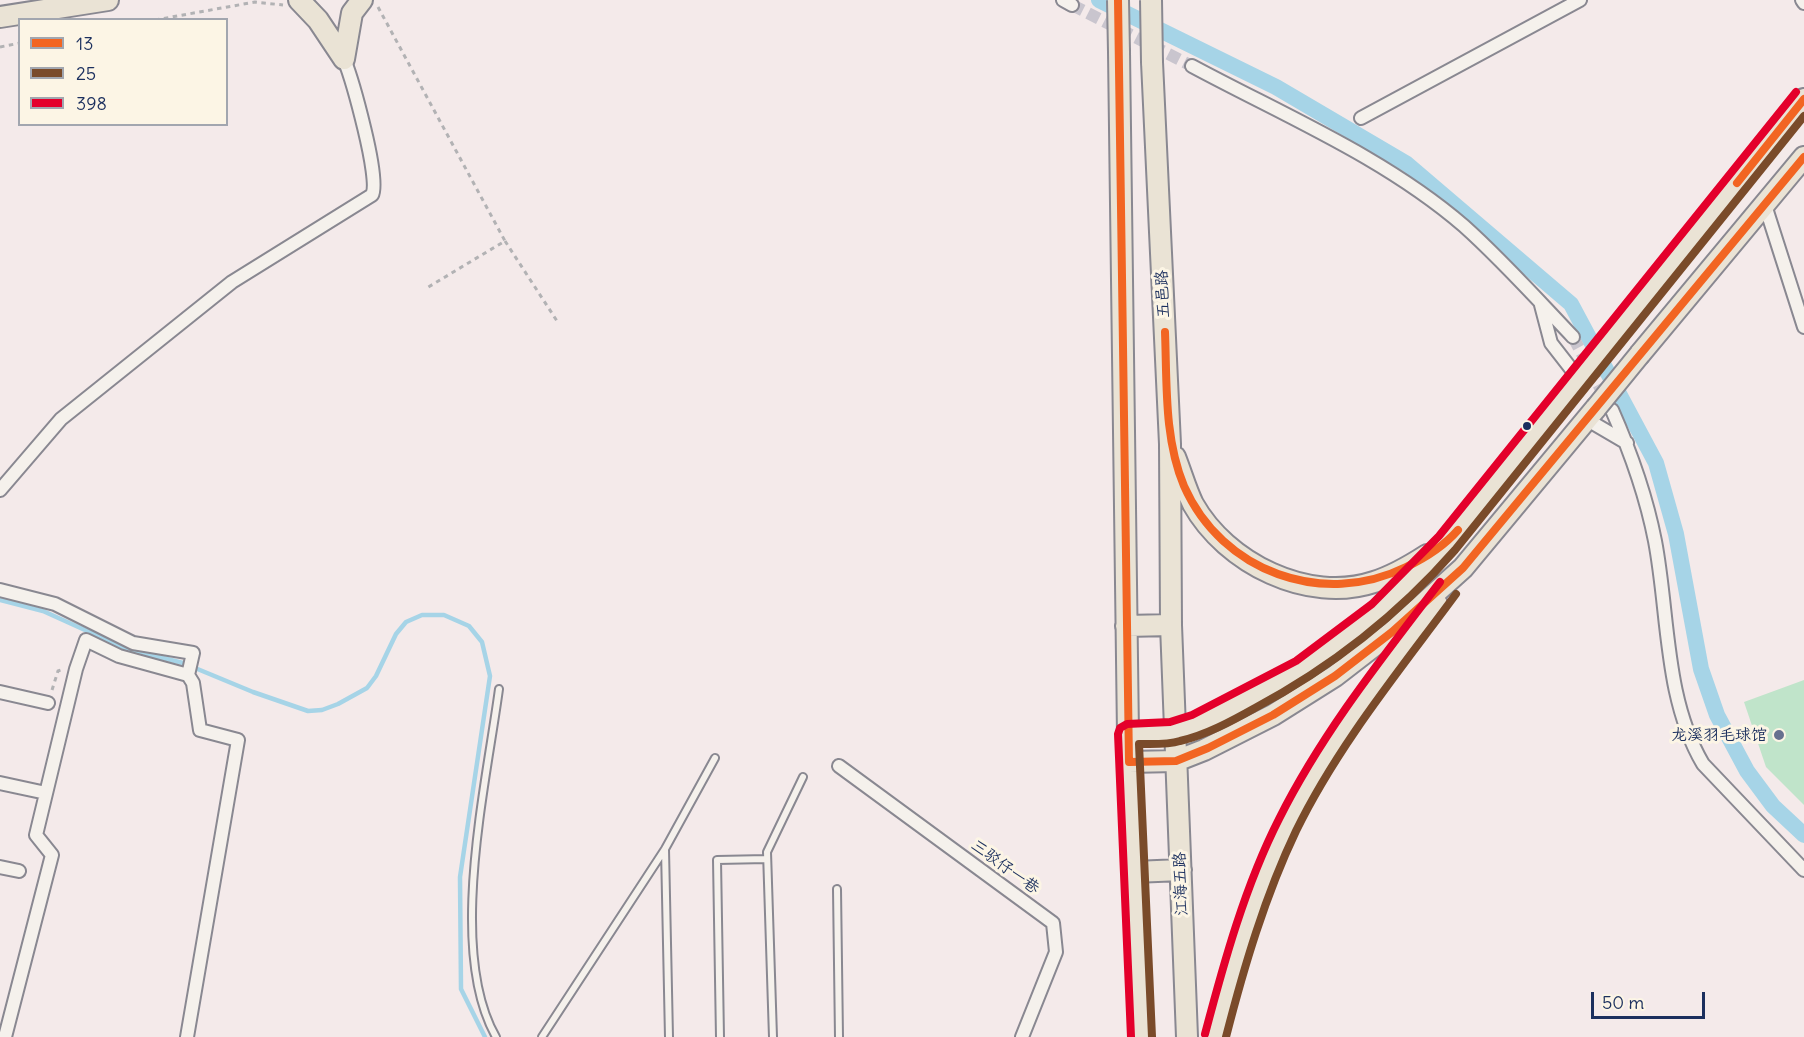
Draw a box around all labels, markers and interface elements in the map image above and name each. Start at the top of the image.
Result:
legend [18,18,228,126]
text: 13 [76,32,93,55]
text: 25 [76,62,96,85]
text: 398 [76,92,107,115]
street label: 五邑路 [1152,270,1174,318]
unlabelled marker [1521,420,1533,432]
place label: 龙溪羽毛球馆 [1671,725,1767,745]
marker: 龙溪羽毛球馆 [1772,728,1786,742]
street label: 三驳仔一巷 [967,836,1043,898]
street label: 江海五路 [1170,852,1192,916]
scale bar [1594,980,1708,1018]
text: 50 m [1602,991,1644,1014]

